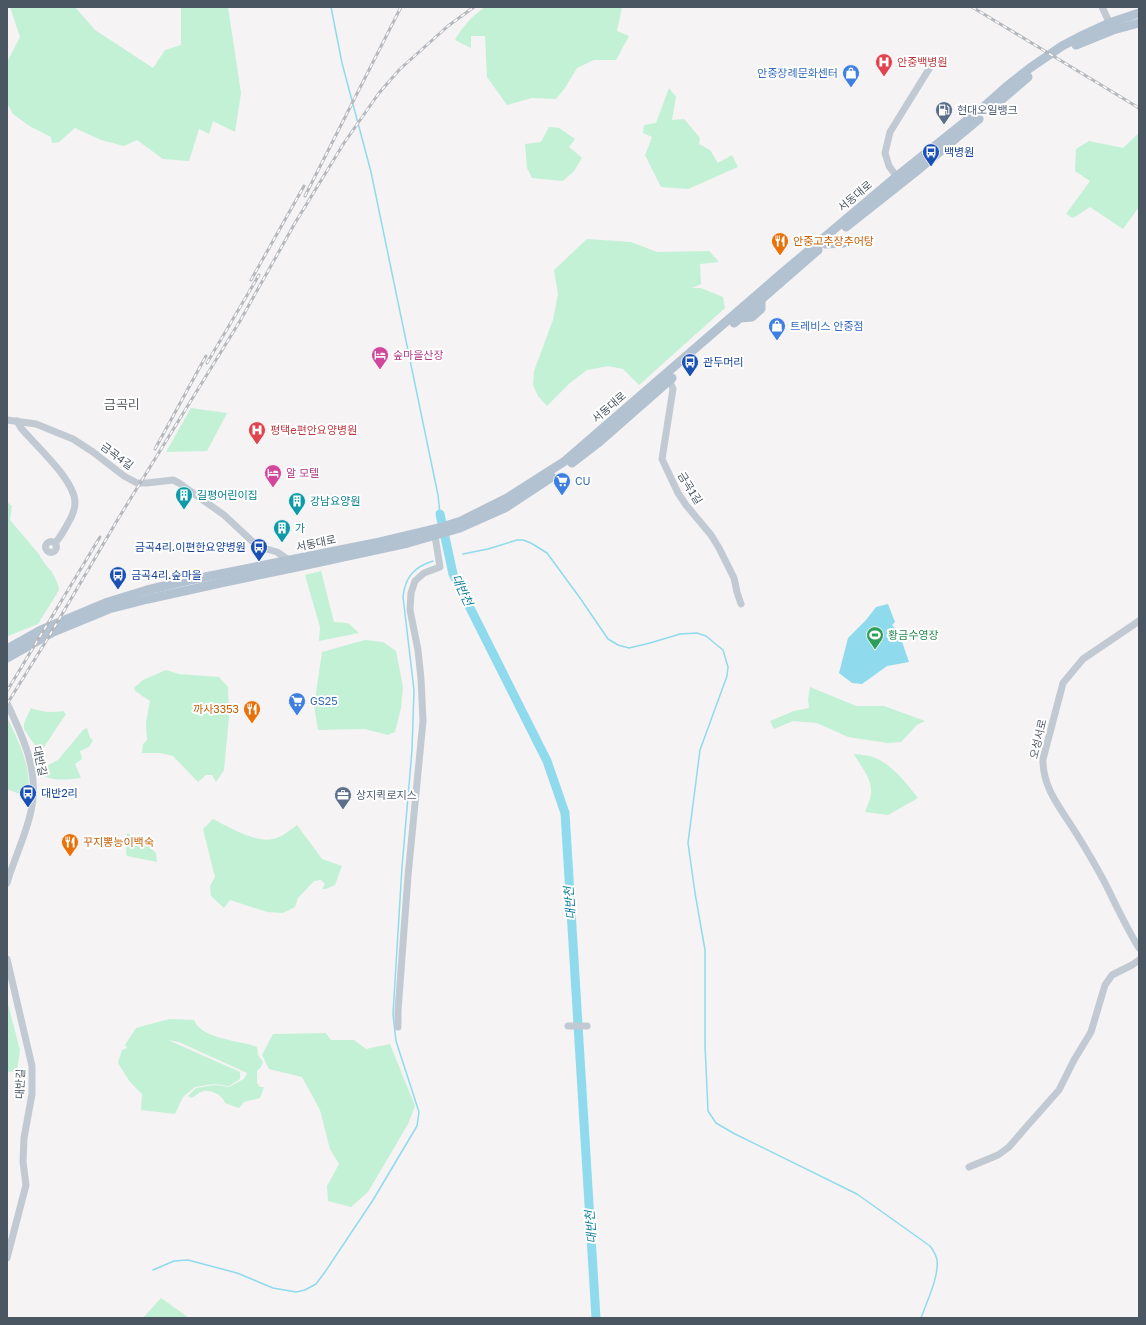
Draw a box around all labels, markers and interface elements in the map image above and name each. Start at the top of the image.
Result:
hospital icon: 안중백병원 [874,52,894,77]
place label: 안중백병원 [897,55,948,68]
shop icon: 안중장례문화센터 [841,63,861,88]
place label: 안중장례문화센터 [757,66,838,79]
fuel station icon: 현대오일뱅크 [934,100,954,125]
place label: 현대오일뱅크 [957,103,1018,116]
bus stop icon: 백병원 [921,142,941,167]
place label: 백병원 [944,145,974,158]
street label: 서동대로 [835,178,874,214]
restaurant icon: 안중고추장추어탕 [770,231,790,256]
place label: 안중고추장추어탕 [793,234,874,247]
shop icon: 트레비스 안중점 [767,316,787,341]
place label: 트레비스 안중점 [790,319,864,332]
hotel icon: 숲마을산장 [370,345,390,370]
place label: 숲마을산장 [393,348,444,361]
bus stop icon: 관두머리 [680,352,700,377]
place label: 관두머리 [703,355,743,368]
street label: 서동대로 [589,388,628,425]
district label: 금곡리 [104,396,140,412]
hospital icon: 평택e편안요양병원 [247,420,267,445]
place label: 평택e편안요양병원 [270,423,357,436]
street label: 금곡4길 [98,439,136,472]
hotel icon: 알 모텔 [263,463,283,488]
place label: 알 모텔 [286,466,319,479]
street label: 금곡1길 [675,469,705,506]
supermarket icon: CU [552,471,572,496]
place label: CU [575,474,591,487]
building icon: 길평어린이집 [174,485,194,510]
place label: 길평어린이집 [197,488,258,501]
building icon: 강남요양원 [287,491,307,516]
place label: 강남요양원 [310,494,361,507]
building icon: 가 [272,518,292,543]
place label: 가 [295,521,305,534]
street label: 서동대로 [295,532,337,553]
bus stop icon: 금곡4리.이편한요양병원 [249,537,269,562]
place label: 금곡4리.이편한요양병원 [135,540,246,553]
bus stop icon: 금곡4리.숲마을 [108,565,128,590]
place label: 금곡4리.숲마을 [131,568,202,581]
water label: 대반천 [449,572,477,610]
sports icon: 황금수영장 [865,625,885,650]
place label: 황금수영장 [888,628,939,641]
supermarket icon: GS25 [287,691,307,716]
place label: GS25 [310,694,338,707]
restaurant icon: 까사3353 [242,699,262,724]
place label: 까사3353 [193,702,239,715]
street label: 오성서로 [1027,718,1048,760]
street label: 대반길 [31,745,50,777]
bus stop icon: 대반2리 [18,783,38,808]
office icon: 상지퀵로지스 [333,785,353,810]
place label: 대반2리 [41,786,78,799]
place label: 상지퀵로지스 [356,788,417,801]
restaurant icon: 꾸지뽕능이백숙 [60,832,80,857]
place label: 꾸지뽕능이백숙 [83,835,154,848]
water label: 대반천 [561,884,578,920]
street label: 대반길 [12,1069,27,1099]
water label: 대반천 [582,1208,599,1244]

